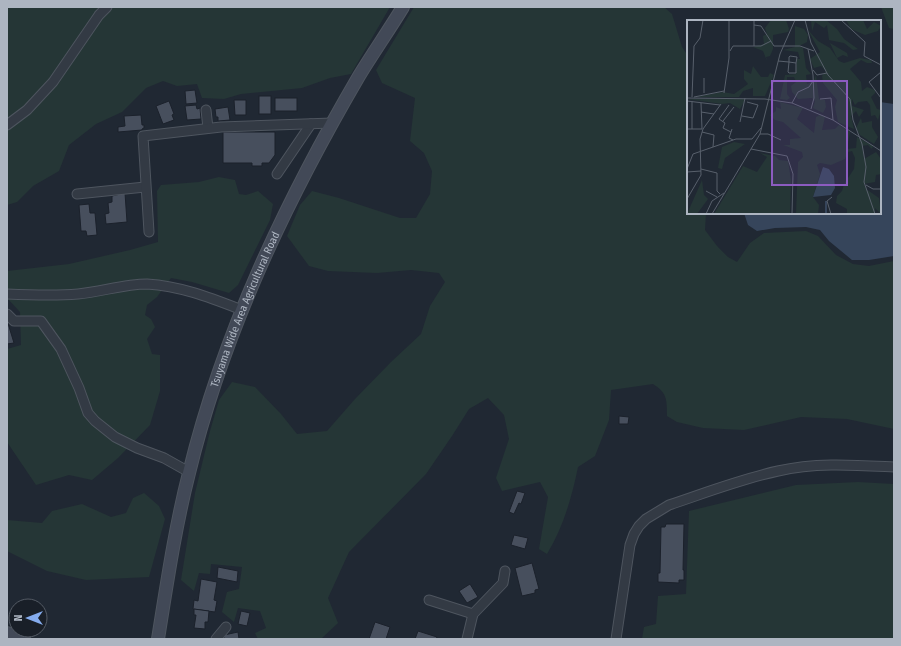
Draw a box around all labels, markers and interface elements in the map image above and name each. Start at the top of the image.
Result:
inset map [687,20,881,214]
street label: Tsuyama Wide Area Agricultural Road [208,230,282,389]
north arrow [8,598,48,638]
text: N [12,615,25,621]

